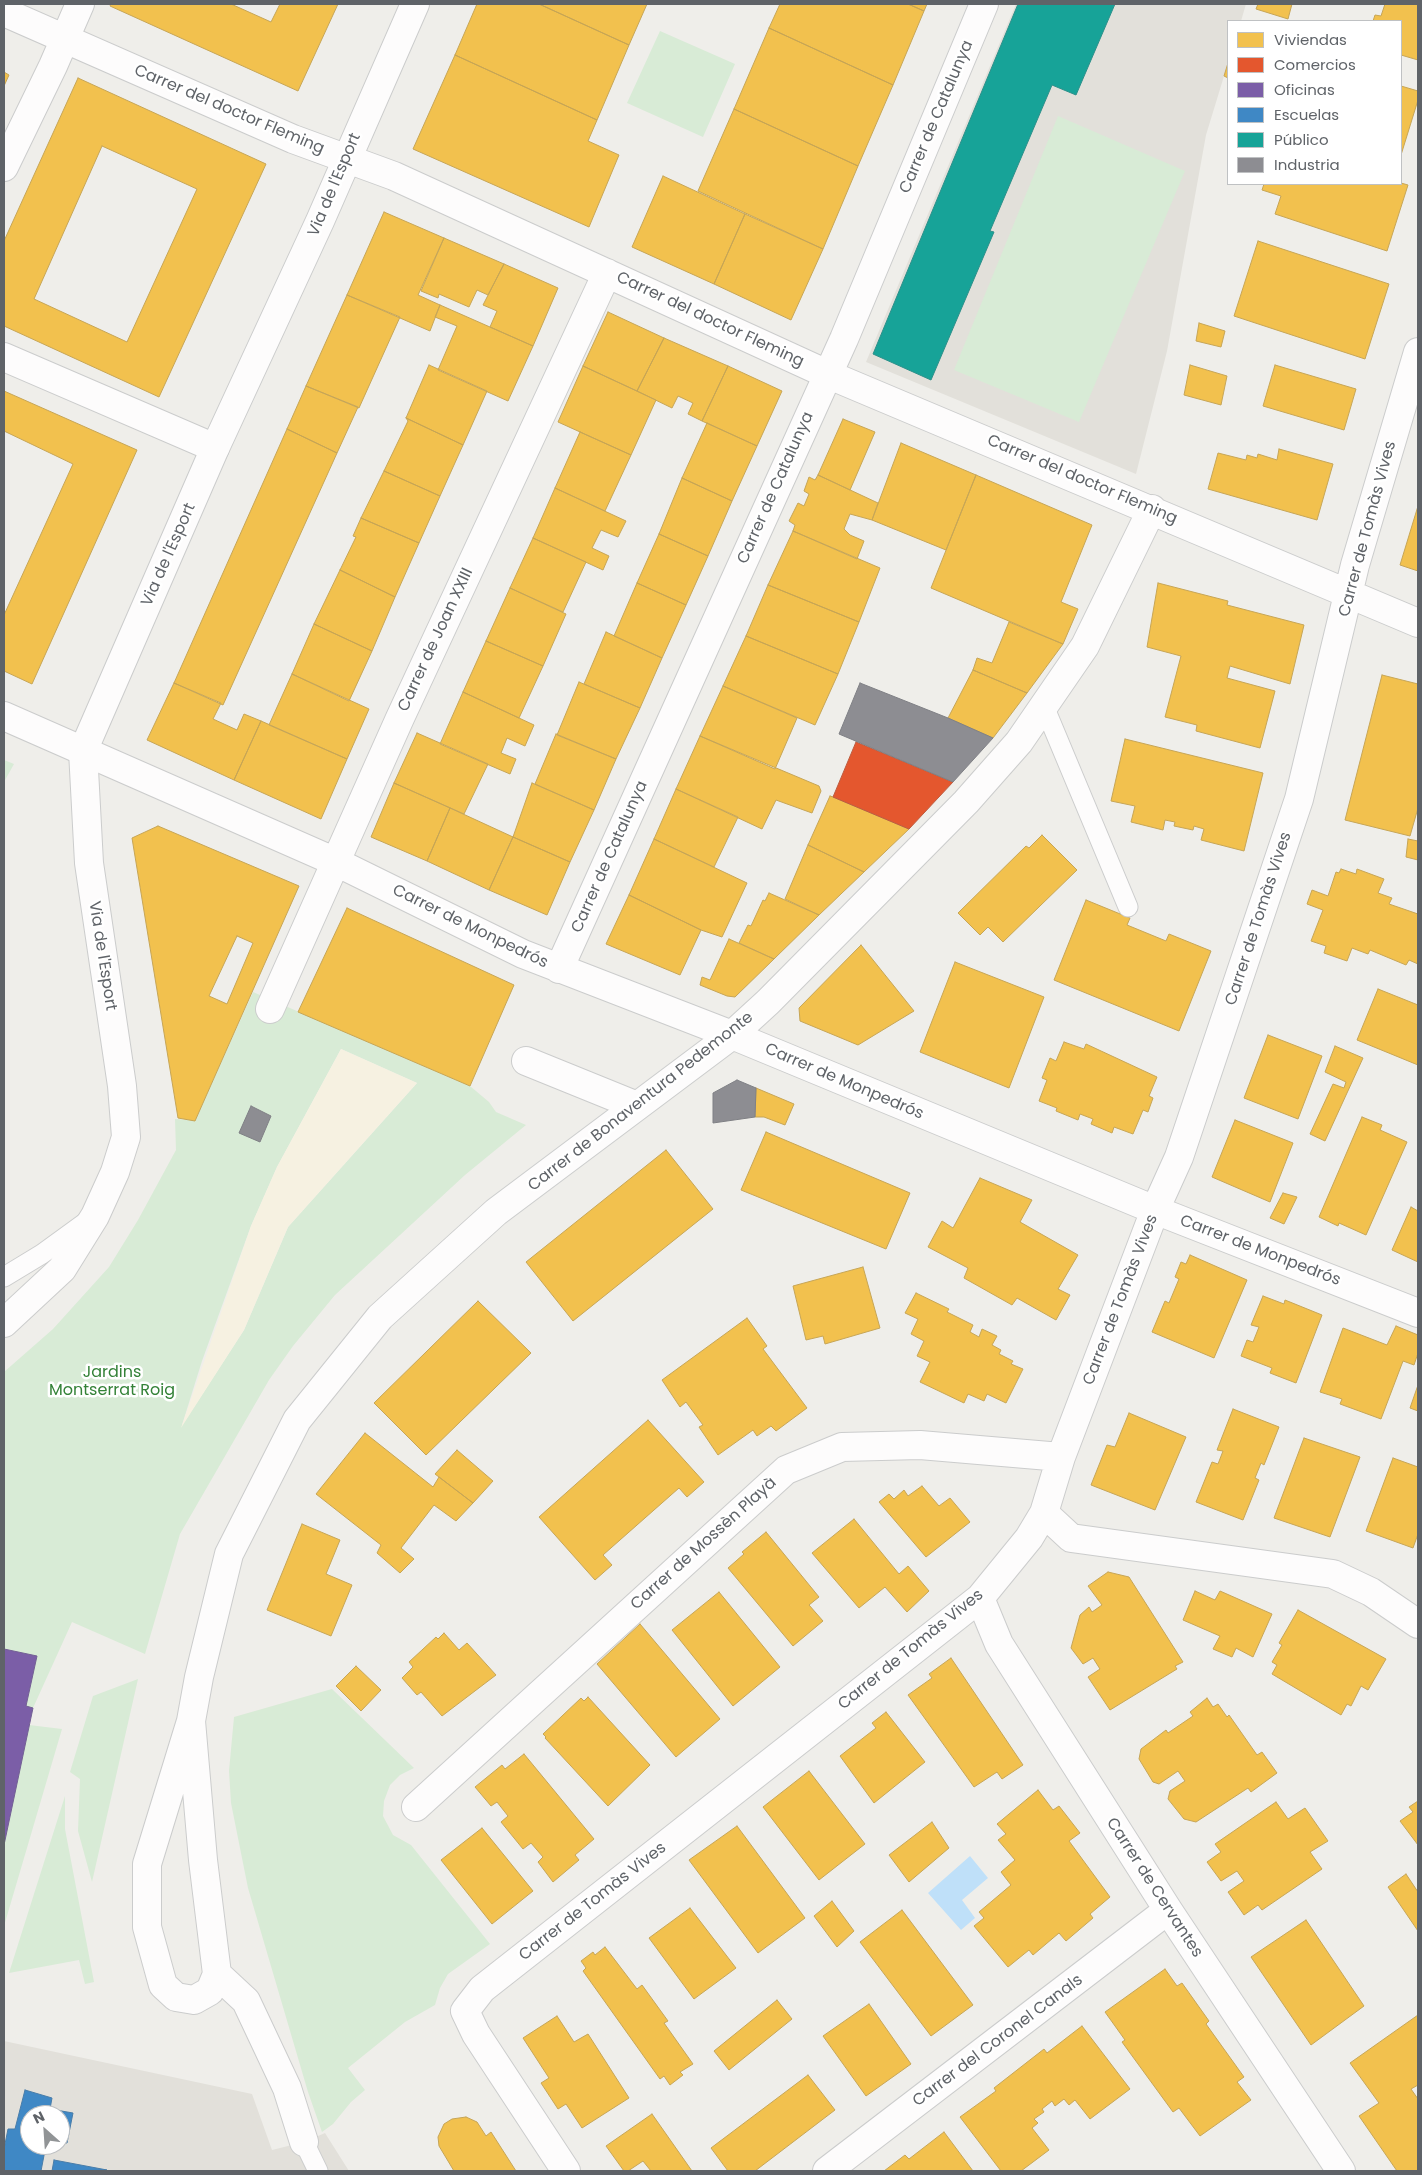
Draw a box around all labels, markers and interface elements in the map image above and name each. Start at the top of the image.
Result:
legend [1227,20,1402,185]
text: Viviendas [1274,29,1347,50]
street label: Carrer de Catalunya [896,38,978,196]
text: Comercios [1274,54,1356,75]
street label: Carrer del doctor Fleming [131,61,327,159]
text: Oficinas [1274,79,1335,100]
text: Escuelas [1274,104,1339,125]
text: Público [1274,129,1329,150]
street label: Via de l'Esport [305,130,365,240]
text: Industria [1274,154,1340,175]
street label: Carrer del doctor Fleming [613,268,807,372]
street label: Carrer de Catalunya [734,409,818,567]
street label: Carrer del doctor Fleming [984,431,1180,529]
street label: Carrer de Tomàs Vives [1335,439,1401,619]
street label: Via de l'Esport [138,501,200,609]
street label: Carrer de Joan XXIII [394,565,478,715]
street label: Carrer de Catalunya [568,778,652,936]
street label: Carrer de Tomàs Vives [1222,830,1296,1008]
street label: Carrer de Monpedrós [389,881,551,973]
street label: Via de l'Esport [84,900,120,1012]
street label: Carrer de Bonaventura Pedemonte [525,1008,757,1196]
street label: Carrer de Monpedrós [762,1040,926,1124]
street label: Carrer de Monpedrós [1177,1211,1343,1291]
street label: Carrer de Tomàs Vives [1080,1212,1162,1388]
park label: Jardins Montserrat Roig [49,1363,175,1401]
street label: Carrer de Mossèn Playà [627,1474,781,1614]
street label: Carrer de Tomàs Vives [835,1586,987,1714]
street label: Carrer de Cervantes [1102,1815,1206,1961]
street label: Carrer de Tomàs Vives [516,1839,670,1965]
street label: Carrer del Coronel Canals [909,1971,1087,2111]
north arrow [20,2105,70,2155]
text: N [30,2106,48,2129]

